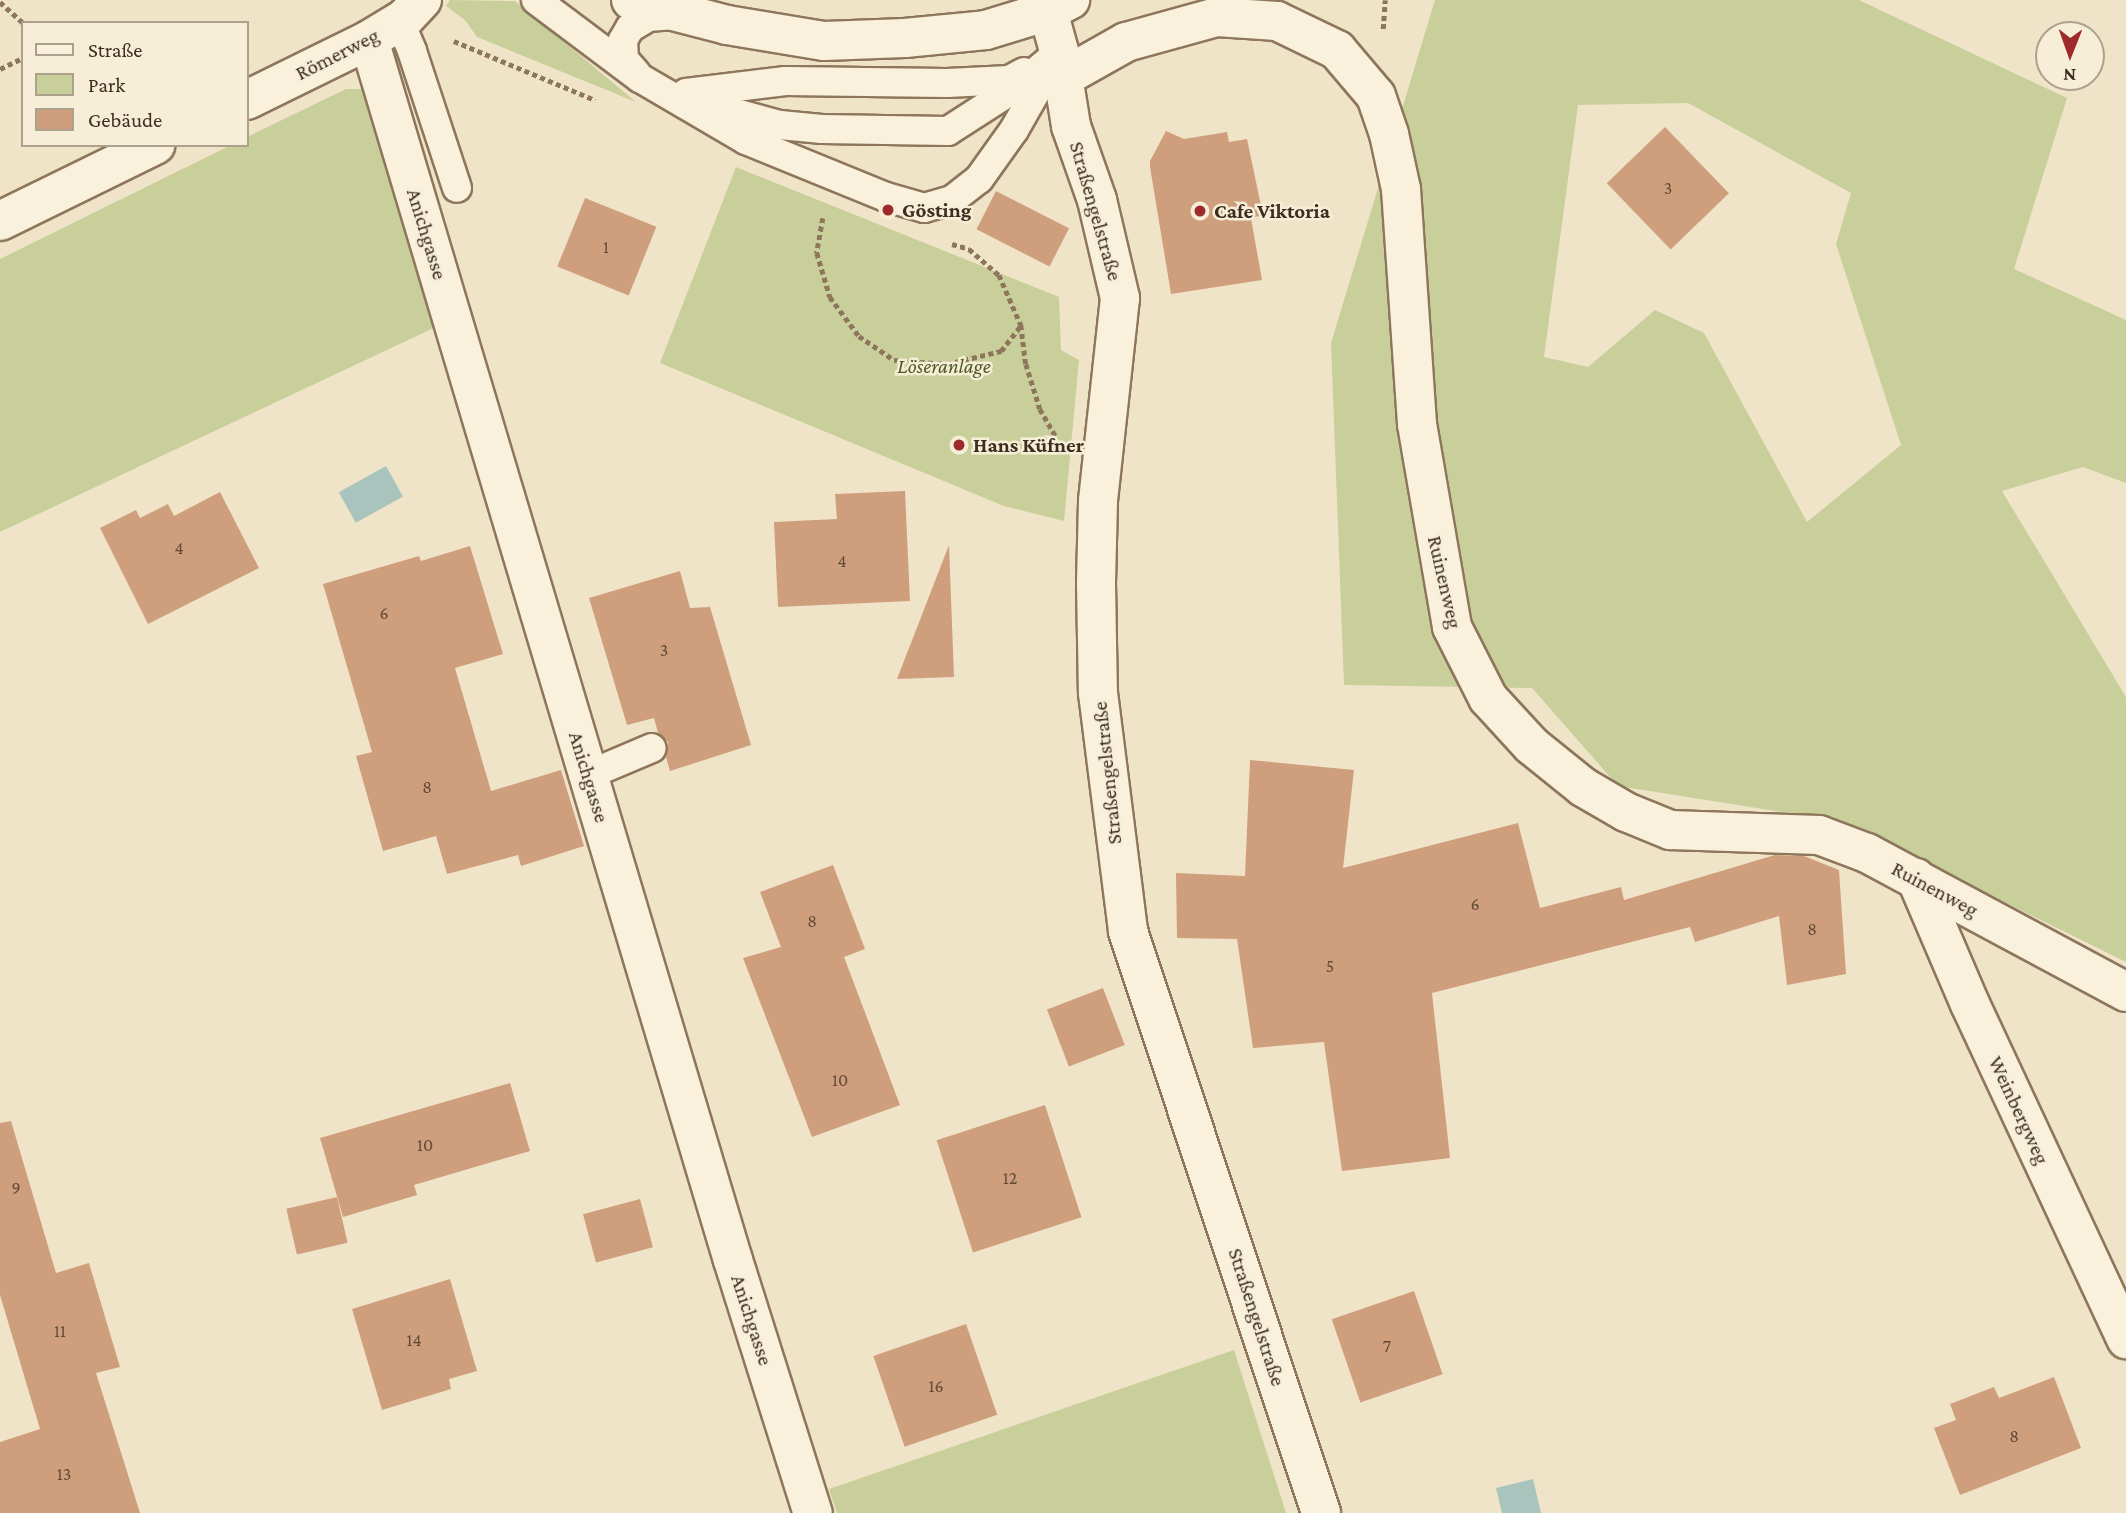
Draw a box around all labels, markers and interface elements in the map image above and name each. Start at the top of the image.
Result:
legend [21,21,248,147]
north arrow [2035,21,2105,91]
street label: Römerweg [291,22,383,86]
text: Straße [88,38,142,62]
text: N [2063,65,2076,86]
text: Park [88,73,125,97]
text: Gebäude [88,108,162,132]
street label: Straßengelstraße [1064,139,1128,283]
house number: 3 [1664,177,1672,199]
street label: Anichgasse [401,185,453,283]
place label: Gösting [902,197,971,223]
place label: Cafe Viktoria [1214,198,1330,224]
marker: Gösting [880,202,896,218]
marker: Cafe Viktoria [1192,203,1208,219]
house number: 1 [603,236,609,258]
park label: Löseranlage [897,353,991,379]
place label: Hans Küfner [973,432,1084,458]
marker: Hans Küfner [951,437,967,453]
street label: Ruinenweg [1422,533,1468,631]
house number: 4 [174,537,184,559]
house number: 4 [837,550,847,572]
house number: 6 [379,602,389,624]
house number: 3 [660,639,668,661]
street label: Straßengelstraße [1087,700,1127,846]
street label: Anichgasse [563,728,615,826]
house number: 8 [422,776,432,798]
street label: Ruinenweg [1887,856,1983,922]
house number: 6 [1470,893,1480,915]
house number: 8 [807,910,817,932]
house number: 8 [1807,918,1817,940]
house number: 5 [1326,955,1334,977]
street label: Weinbergweg [1983,1052,2055,1168]
house number: 10 [832,1069,848,1091]
house number: 10 [417,1134,433,1156]
house number: 12 [1003,1167,1017,1189]
house number: 9 [11,1177,21,1199]
street label: Straßengelstraße [1223,1245,1291,1389]
street label: Anichgasse [725,1271,779,1369]
house number: 11 [54,1320,66,1342]
house number: 14 [406,1329,422,1351]
house number: 7 [1383,1335,1391,1357]
house number: 16 [928,1375,944,1397]
house number: 8 [2009,1425,2019,1447]
house number: 13 [57,1463,71,1485]

